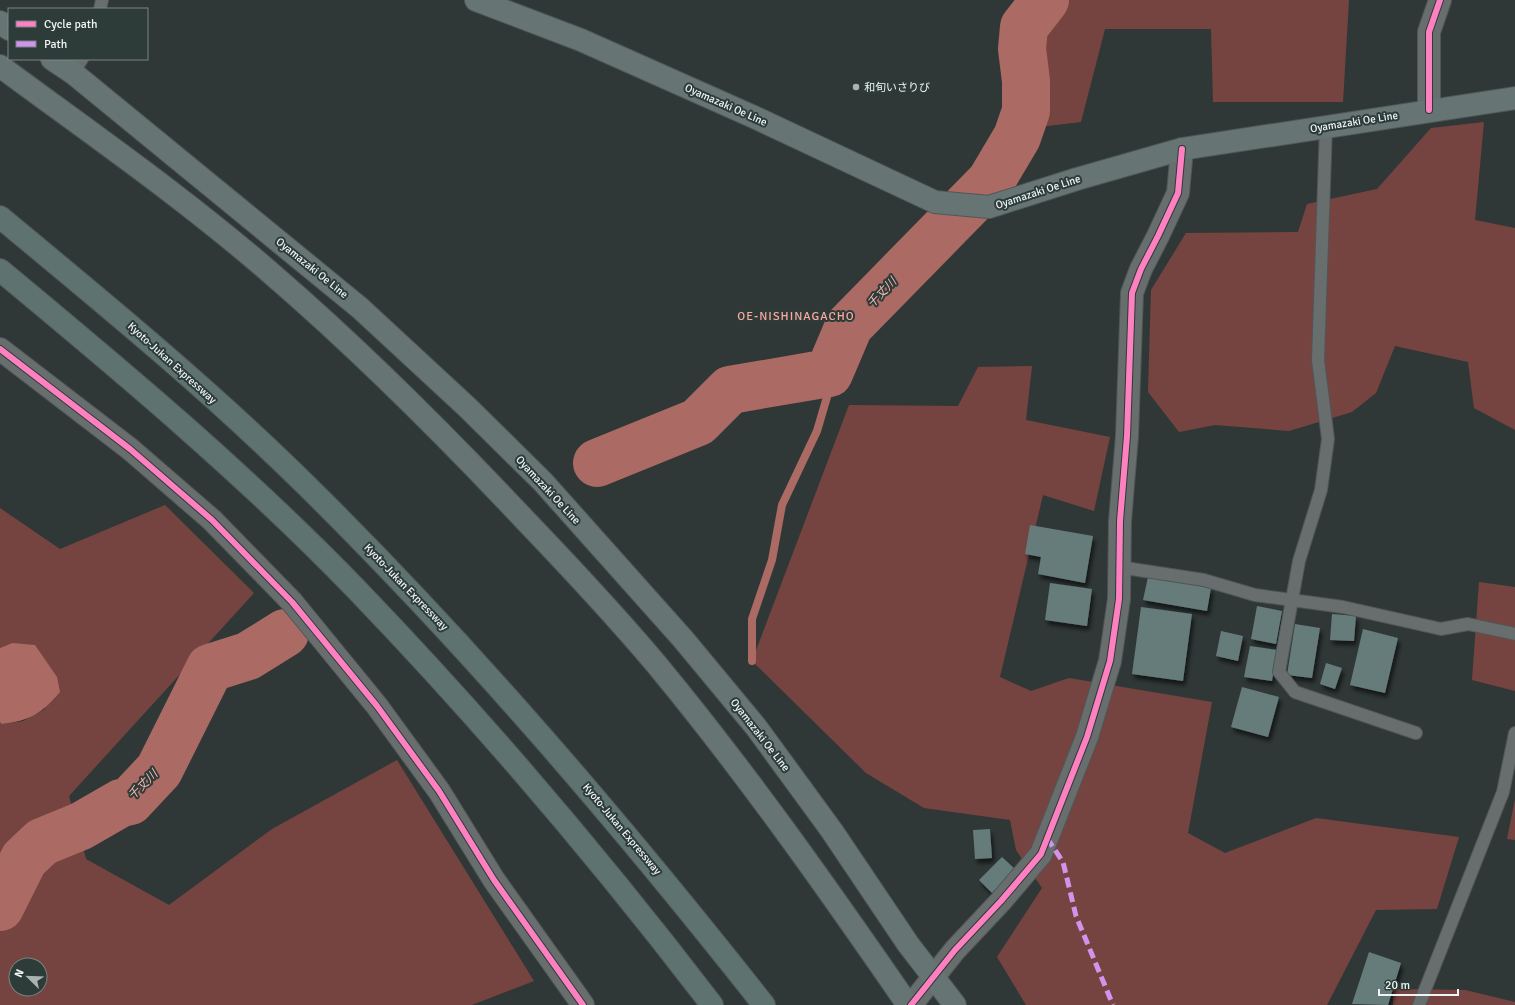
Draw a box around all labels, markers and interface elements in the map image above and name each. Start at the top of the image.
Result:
legend [8,8,148,60]
text: Cycle path [44,17,97,32]
text: Path [44,37,67,52]
street label: Oyamazaki Oe Line [683,81,769,129]
place label: 和旬いさりび [864,81,930,94]
marker: 和旬いさりび [851,82,861,92]
street label: Oyamazaki Oe Line [1309,109,1399,135]
street label: Oyamazaki Oe Line [994,172,1082,212]
street label: Oyamazaki Oe Line [273,235,351,301]
water label: 千丈川 [864,273,901,311]
district label: OE-NISHINAGACHO [737,309,855,324]
street label: Kyoto-Jukan Expressway [125,320,220,407]
street label: Oyamazaki Oe Line [513,453,583,527]
street label: Kyoto-Jukan Expressway [361,541,451,634]
street label: Oyamazaki Oe Line [728,696,792,774]
water label: 千丈川 [125,766,162,803]
street label: Kyoto-Jukan Expressway [580,781,665,878]
north arrow [8,957,48,997]
text: N [12,967,27,979]
scale bar [1379,971,1458,997]
text: 20 m [1385,978,1410,993]

